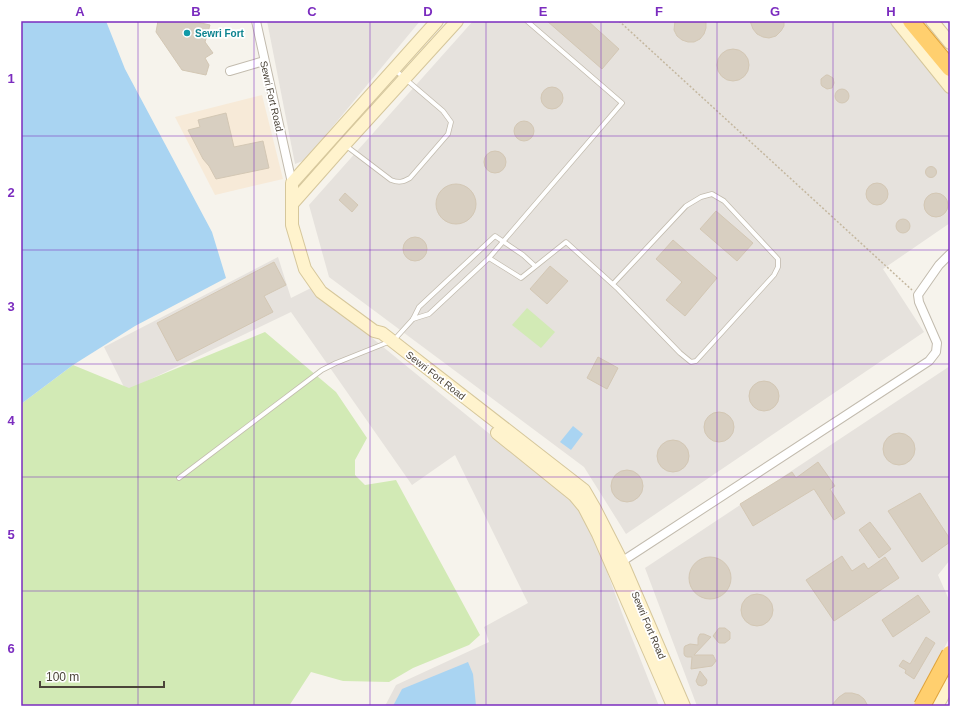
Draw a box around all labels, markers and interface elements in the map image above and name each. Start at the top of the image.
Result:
text: A [75,4,85,19]
text: B [191,4,201,19]
text: C [307,4,317,19]
text: D [423,4,433,19]
text: E [539,4,548,19]
text: F [655,4,663,19]
text: G [770,4,780,19]
text: H [886,4,896,19]
marker: Sewri Fort [182,28,192,38]
place label: Sewri Fort [195,28,245,39]
street label: Sewri Fort Road [258,60,285,133]
text: 1 [7,71,15,86]
text: 2 [7,185,15,200]
text: 3 [7,299,15,314]
street label: Sewri Fort Road [404,349,468,402]
text: 4 [7,413,15,428]
text: 5 [7,527,15,542]
street label: Sewri Fort Road [629,590,668,661]
text: 6 [7,641,15,656]
scale bar [40,663,164,689]
text: 100 m [46,670,79,684]

